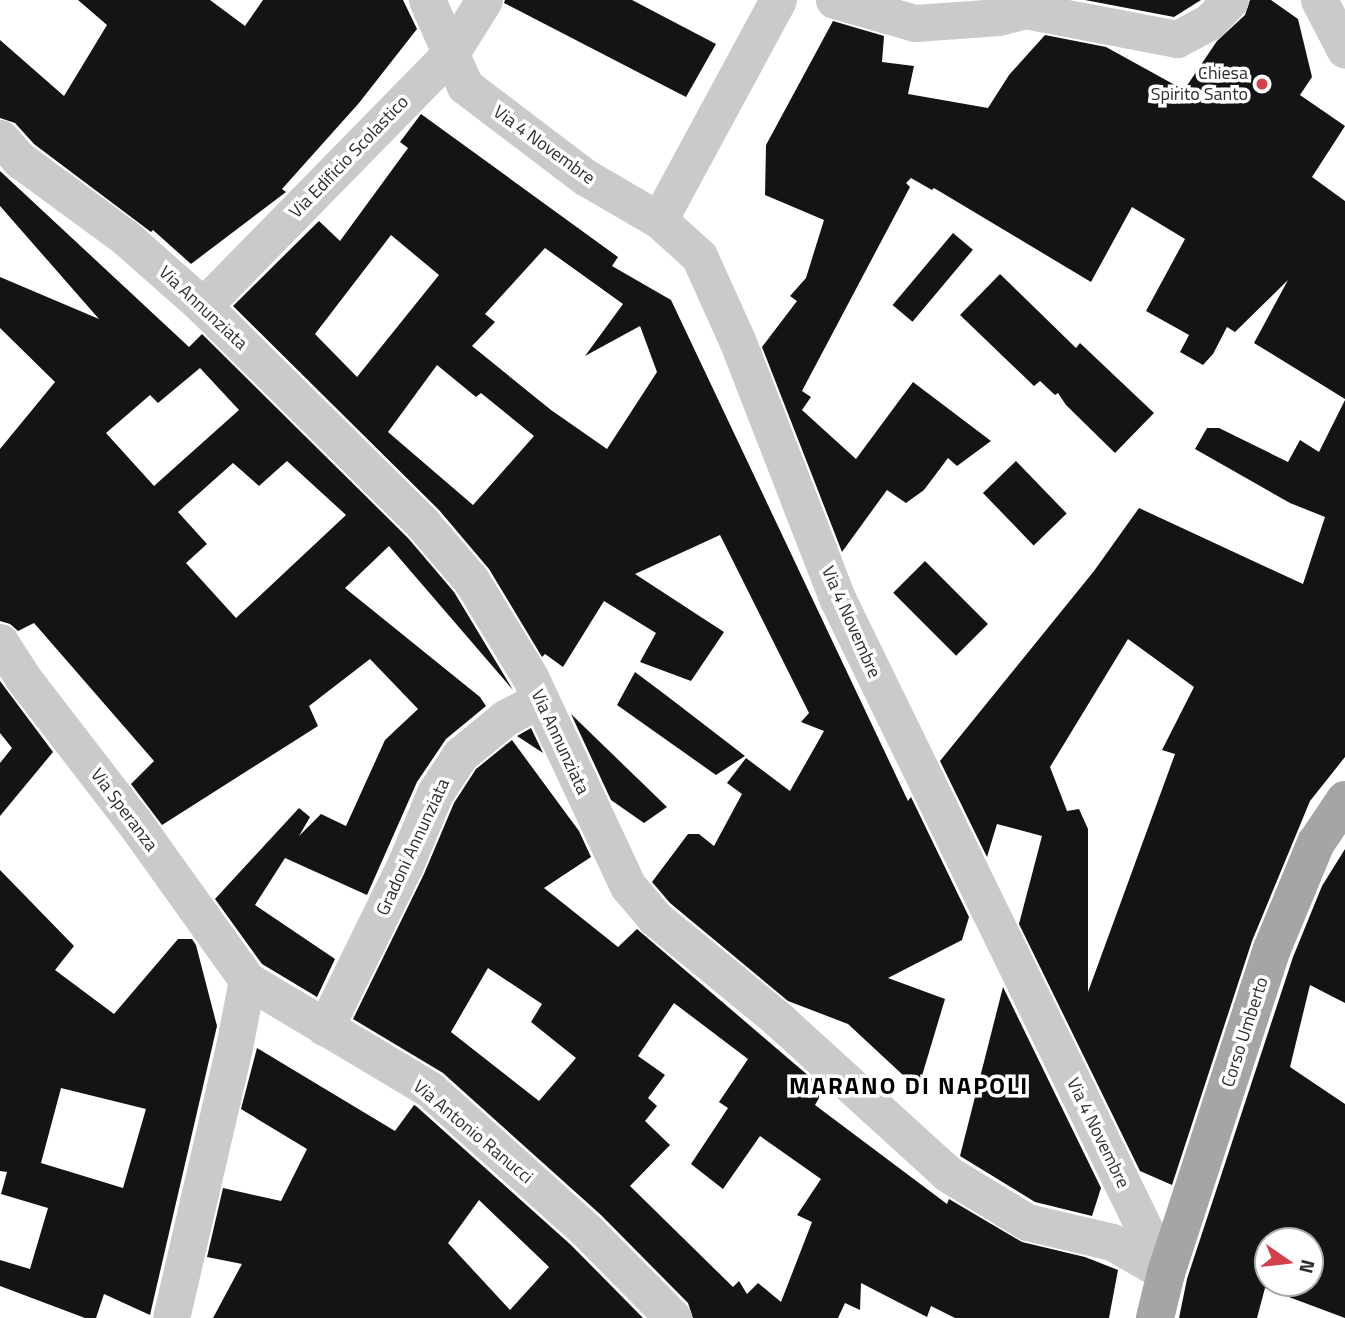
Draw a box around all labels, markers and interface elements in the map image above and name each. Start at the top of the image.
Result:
place label: Chiesa Spirito Santo [1151,63,1248,106]
marker: Chiesa Spirito Santo [1254,76,1270,92]
street label: Via Edificio Scolastico [285,91,413,223]
street label: Via 4 Novembre [489,101,599,189]
street label: Via Annunziata [154,262,252,354]
street label: Via 4 Novembre [817,563,885,681]
street label: Via Annunziata [526,686,594,798]
street label: Via Speranza [86,764,162,856]
street label: Gradoni Annunziata [372,775,454,919]
street label: Corso Umberto [1217,974,1273,1090]
district label: MARANO DI NAPOLI [791,1072,1027,1100]
street label: Via 4 Novembre [1062,1074,1134,1192]
street label: Via Antonio Ranucci [409,1076,537,1188]
north arrow [1254,1227,1324,1297]
text: N [1292,1257,1324,1277]

